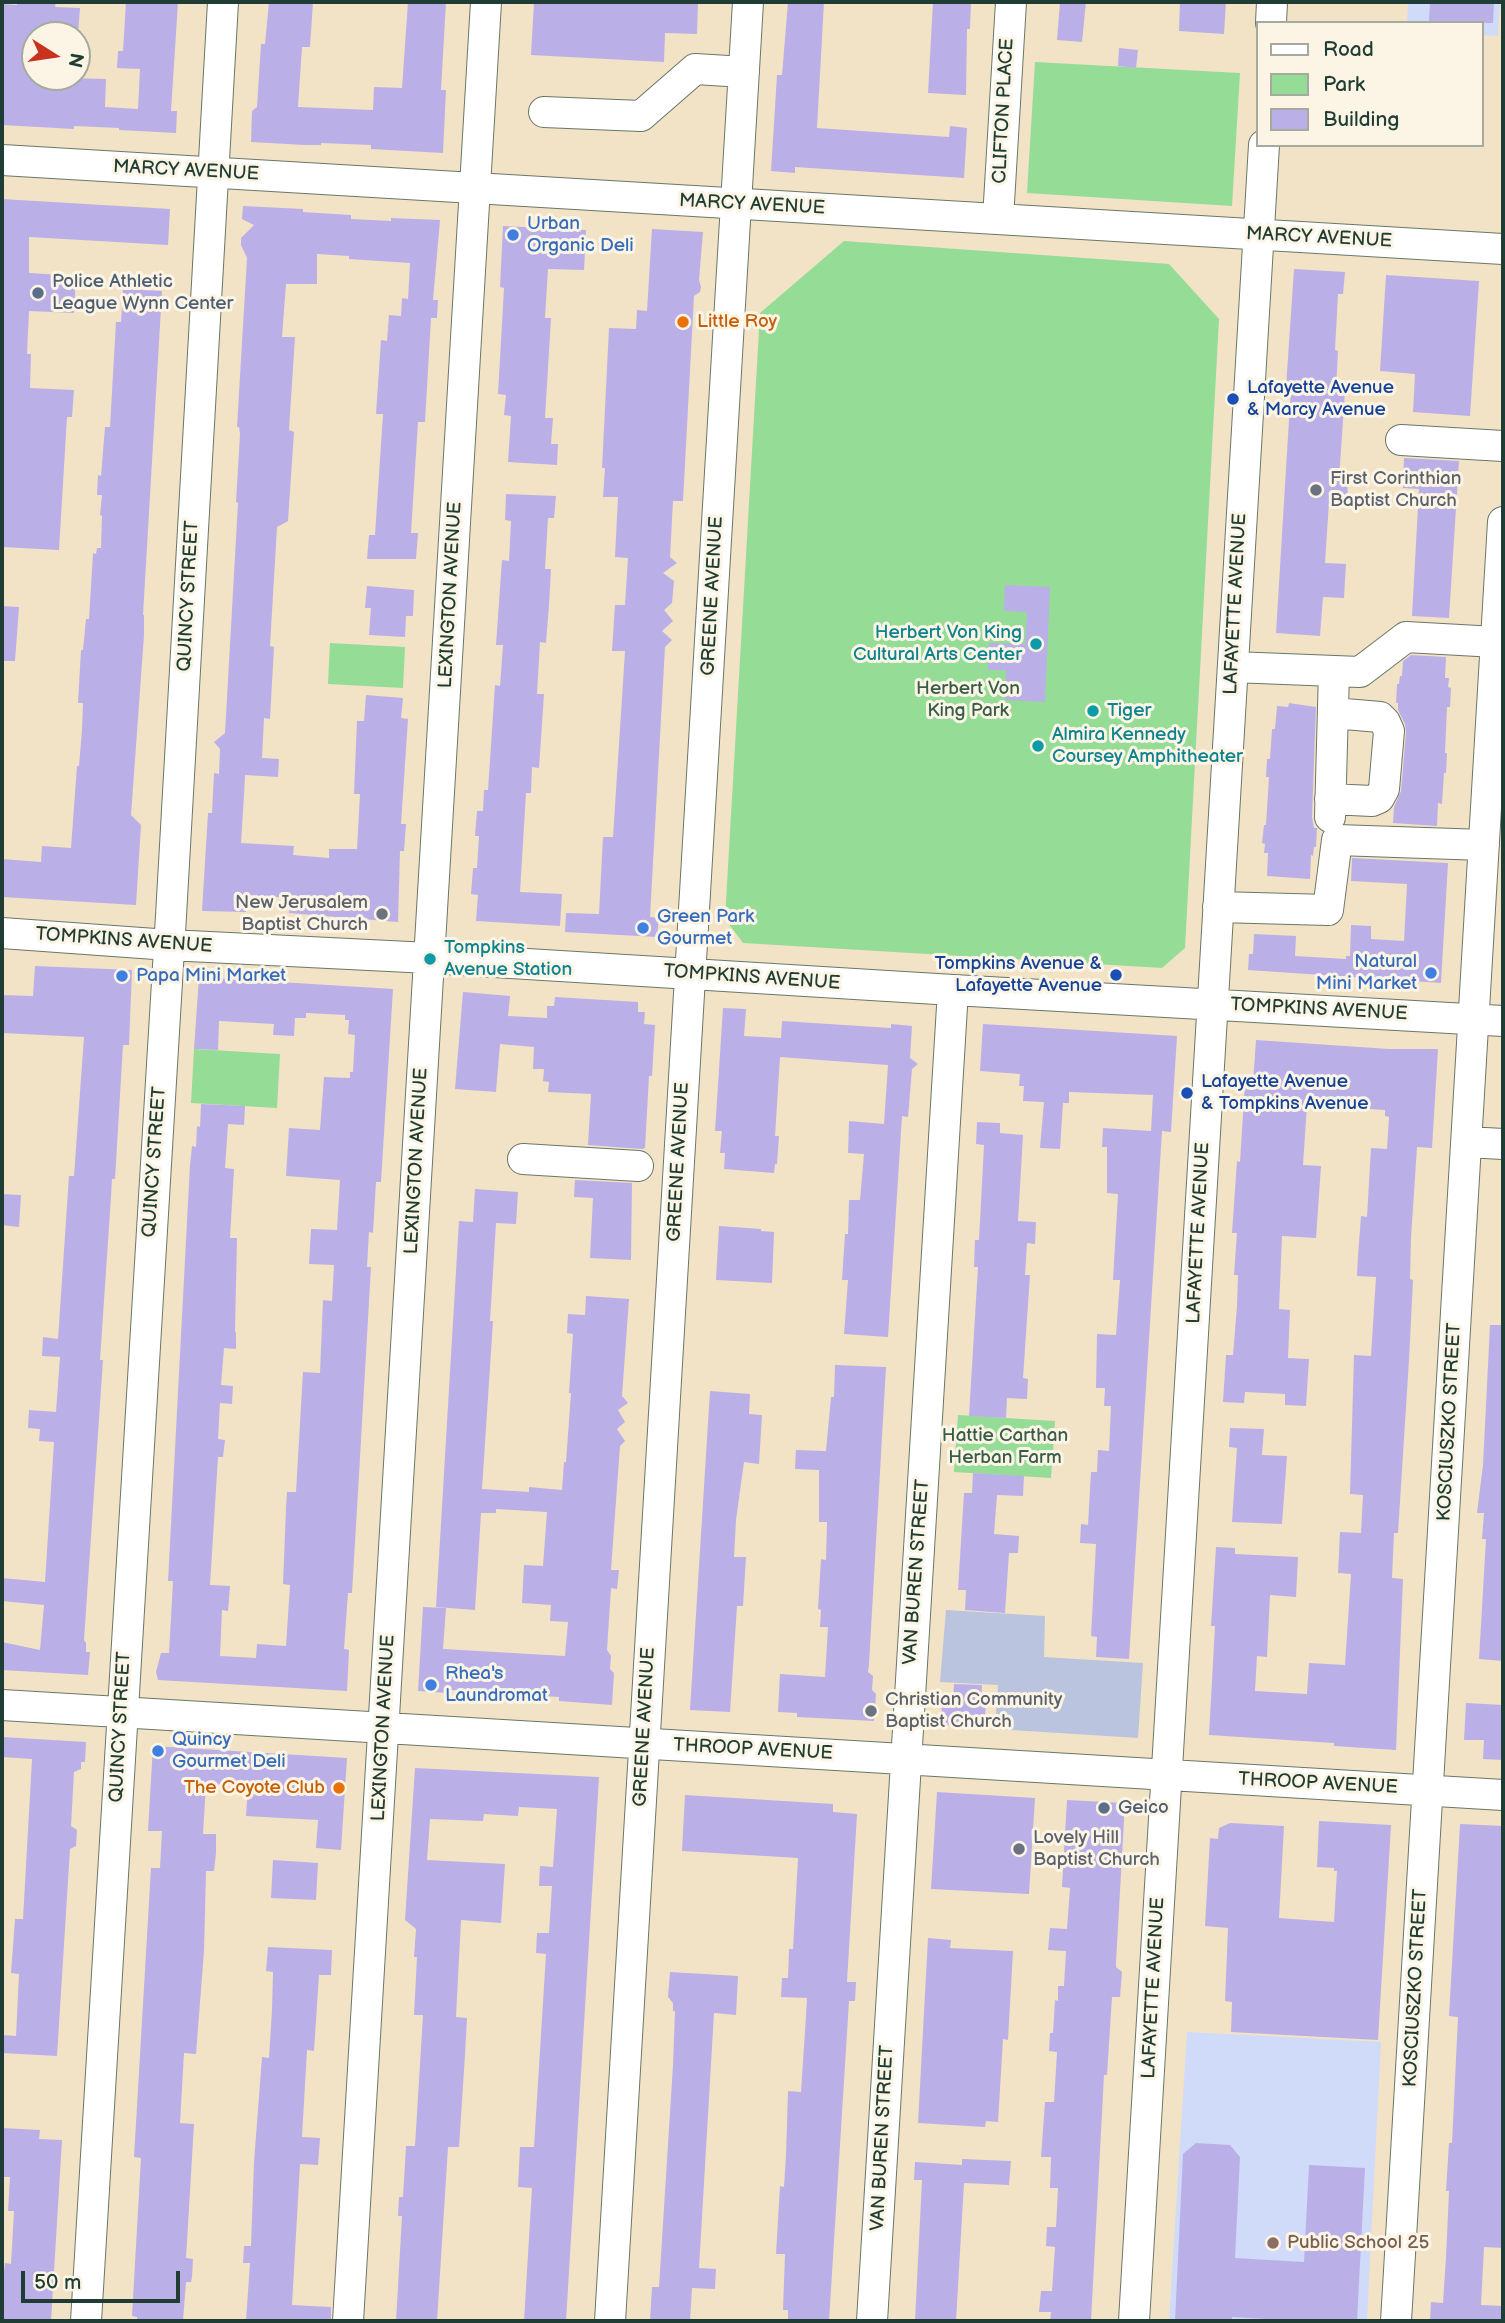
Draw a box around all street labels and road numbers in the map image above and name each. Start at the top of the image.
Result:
street label: CLIFTON PLACE [989,38,1019,184]
street label: MARCY AVENUE [112,156,260,186]
street label: MARCY AVENUE [678,190,826,220]
street label: MARCY AVENUE [1245,223,1393,253]
street label: LEXINGTON AVENUE [435,501,467,689]
street label: LAFAYETTE AVENUE [1220,513,1252,695]
street label: GREENE AVENUE [697,516,729,676]
street label: QUINCY STREET [174,520,204,672]
street label: TOMPKINS AVENUE [35,923,213,959]
street label: TOMPKINS AVENUE [663,960,841,996]
street label: TOMPKINS AVENUE [1230,994,1408,1026]
street label: LEXINGTON AVENUE [401,1067,433,1255]
street label: GREENE AVENUE [663,1082,695,1242]
street label: QUINCY STREET [138,1086,172,1238]
street label: LAFAYETTE AVENUE [1183,1142,1215,1324]
street label: KOSCIUSZKO STREET [1433,1322,1467,1522]
street label: VAN BUREN STREET [899,1478,935,1666]
street label: LEXINGTON AVENUE [368,1634,400,1822]
street label: GREENE AVENUE [629,1647,661,1807]
street label: QUINCY STREET [106,1651,136,1803]
street label: THROOP AVENUE [673,1734,833,1766]
street label: THROOP AVENUE [1238,1768,1398,1800]
street label: KOSCIUSZKO STREET [1399,1888,1433,2088]
street label: LAFAYETTE AVENUE [1138,1897,1170,2079]
street label: VAN BUREN STREET [867,2044,899,2232]

